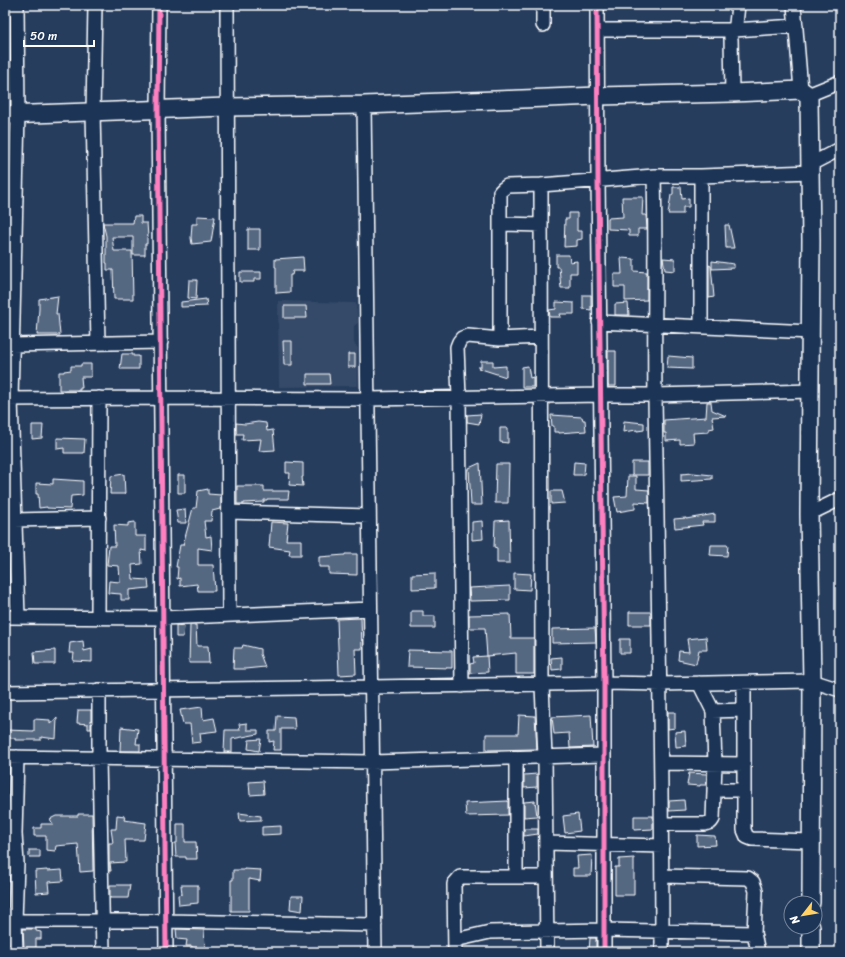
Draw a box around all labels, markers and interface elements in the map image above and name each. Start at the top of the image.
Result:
scale bar [24,22,94,48]
text: 50 m [30,25,57,47]
north arrow [783,895,823,935]
text: N [785,911,805,929]

